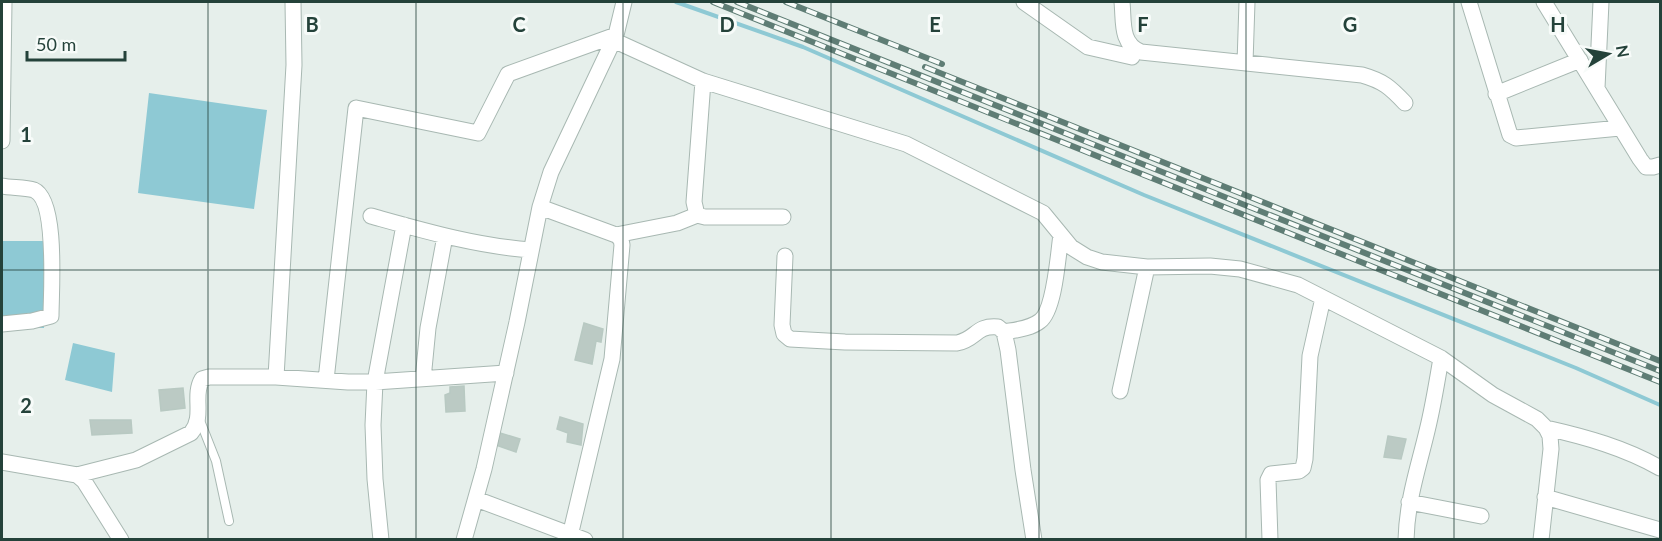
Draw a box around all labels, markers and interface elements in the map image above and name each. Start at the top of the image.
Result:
text: B [305,12,319,36]
text: C [512,12,526,36]
text: D [719,12,735,36]
text: E [929,12,941,36]
text: F [1137,12,1149,36]
text: G [1343,12,1357,36]
text: H [1550,12,1566,36]
scale bar [27,24,124,62]
north arrow [1578,24,1638,84]
text: 50 m [36,33,76,55]
text: N [1613,44,1634,59]
text: 1 [20,122,32,146]
text: 2 [20,393,32,417]

